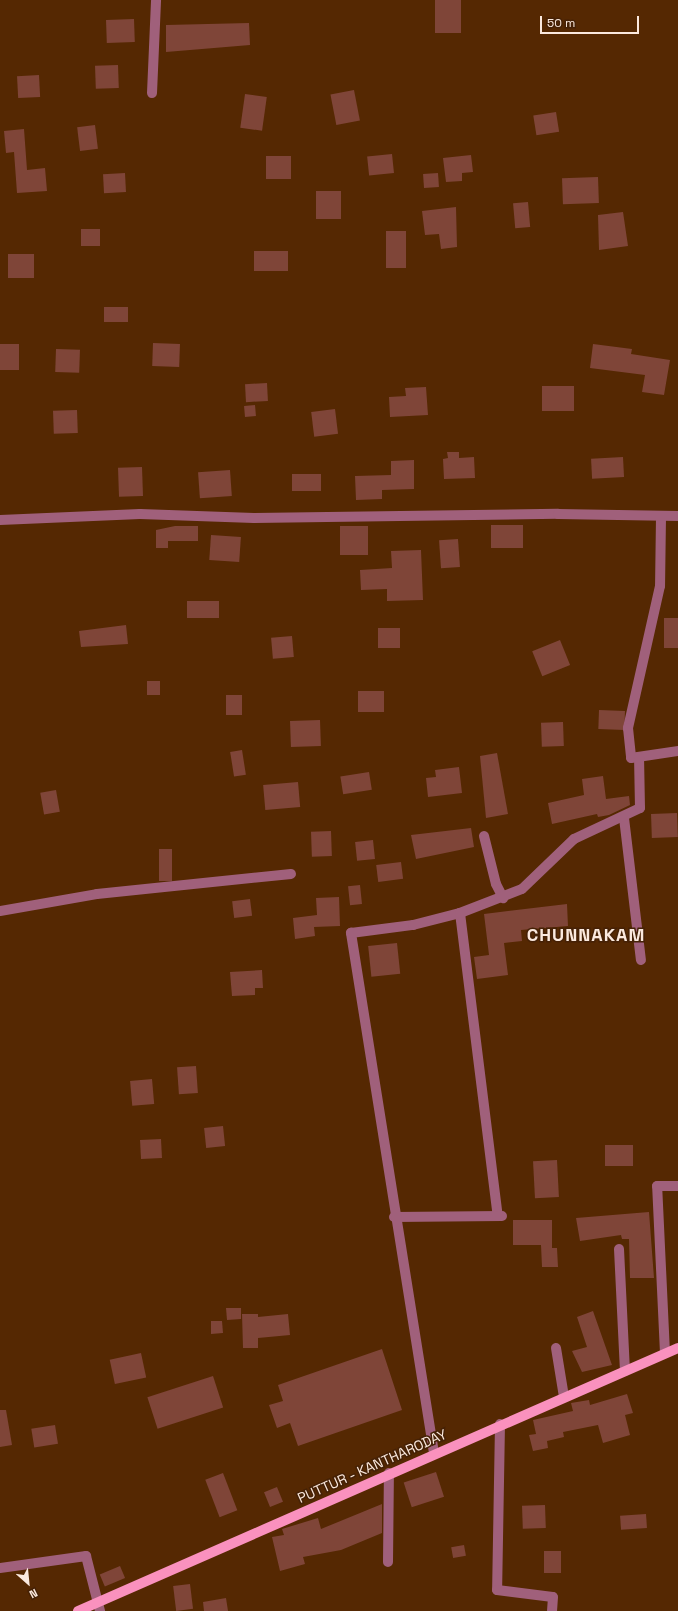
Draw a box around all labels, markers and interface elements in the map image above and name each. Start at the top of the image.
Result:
scale bar [542,8,641,34]
text: 50 m [547,15,575,31]
district label: CHUNNAKAM [527,924,645,946]
street label: PUTTUR - KANTHARODAY [295,1425,449,1507]
north arrow [8,1563,48,1603]
text: N [27,1586,40,1602]

